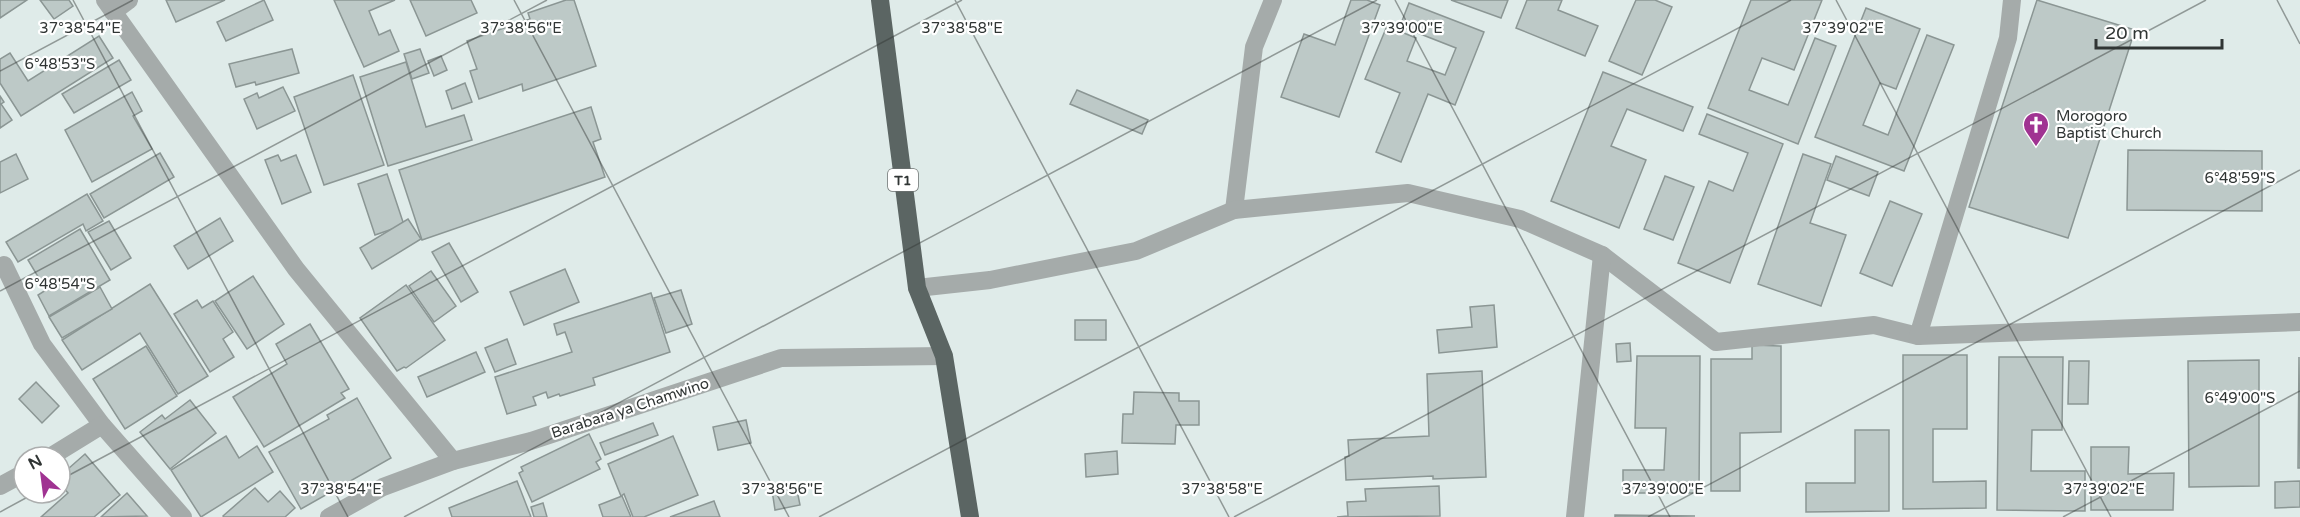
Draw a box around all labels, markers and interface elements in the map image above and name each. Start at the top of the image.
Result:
scale bar [2096,12,2222,50]
text: 37°38'54"E [39,19,121,37]
text: 37°38'56"E [480,19,562,37]
text: 37°38'58"E [921,19,1003,37]
text: 37°39'00"E [1361,19,1443,37]
text: 37°39'02"E [1802,19,1884,37]
text: 20 m [2105,22,2149,44]
text: 6°48'53"S [25,55,95,73]
place label: Morogoro Baptist Church [2056,107,2162,142]
church icon: Morogoro Baptist Church [2021,110,2051,148]
road number: T1 [888,169,918,191]
text: 6°48'59"S [2205,169,2275,187]
text: 6°48'54"S [25,275,95,293]
street label: Barabara ya Chamwino [549,374,711,442]
text: 6°49'00"S [2205,389,2275,407]
north arrow [12,445,72,505]
text: N [25,451,46,474]
text: 37°38'54"E [300,480,382,498]
text: 37°38'56"E [741,480,823,498]
text: 37°38'58"E [1181,480,1263,498]
text: 37°39'00"E [1622,480,1704,498]
text: 37°39'02"E [2063,480,2145,498]

